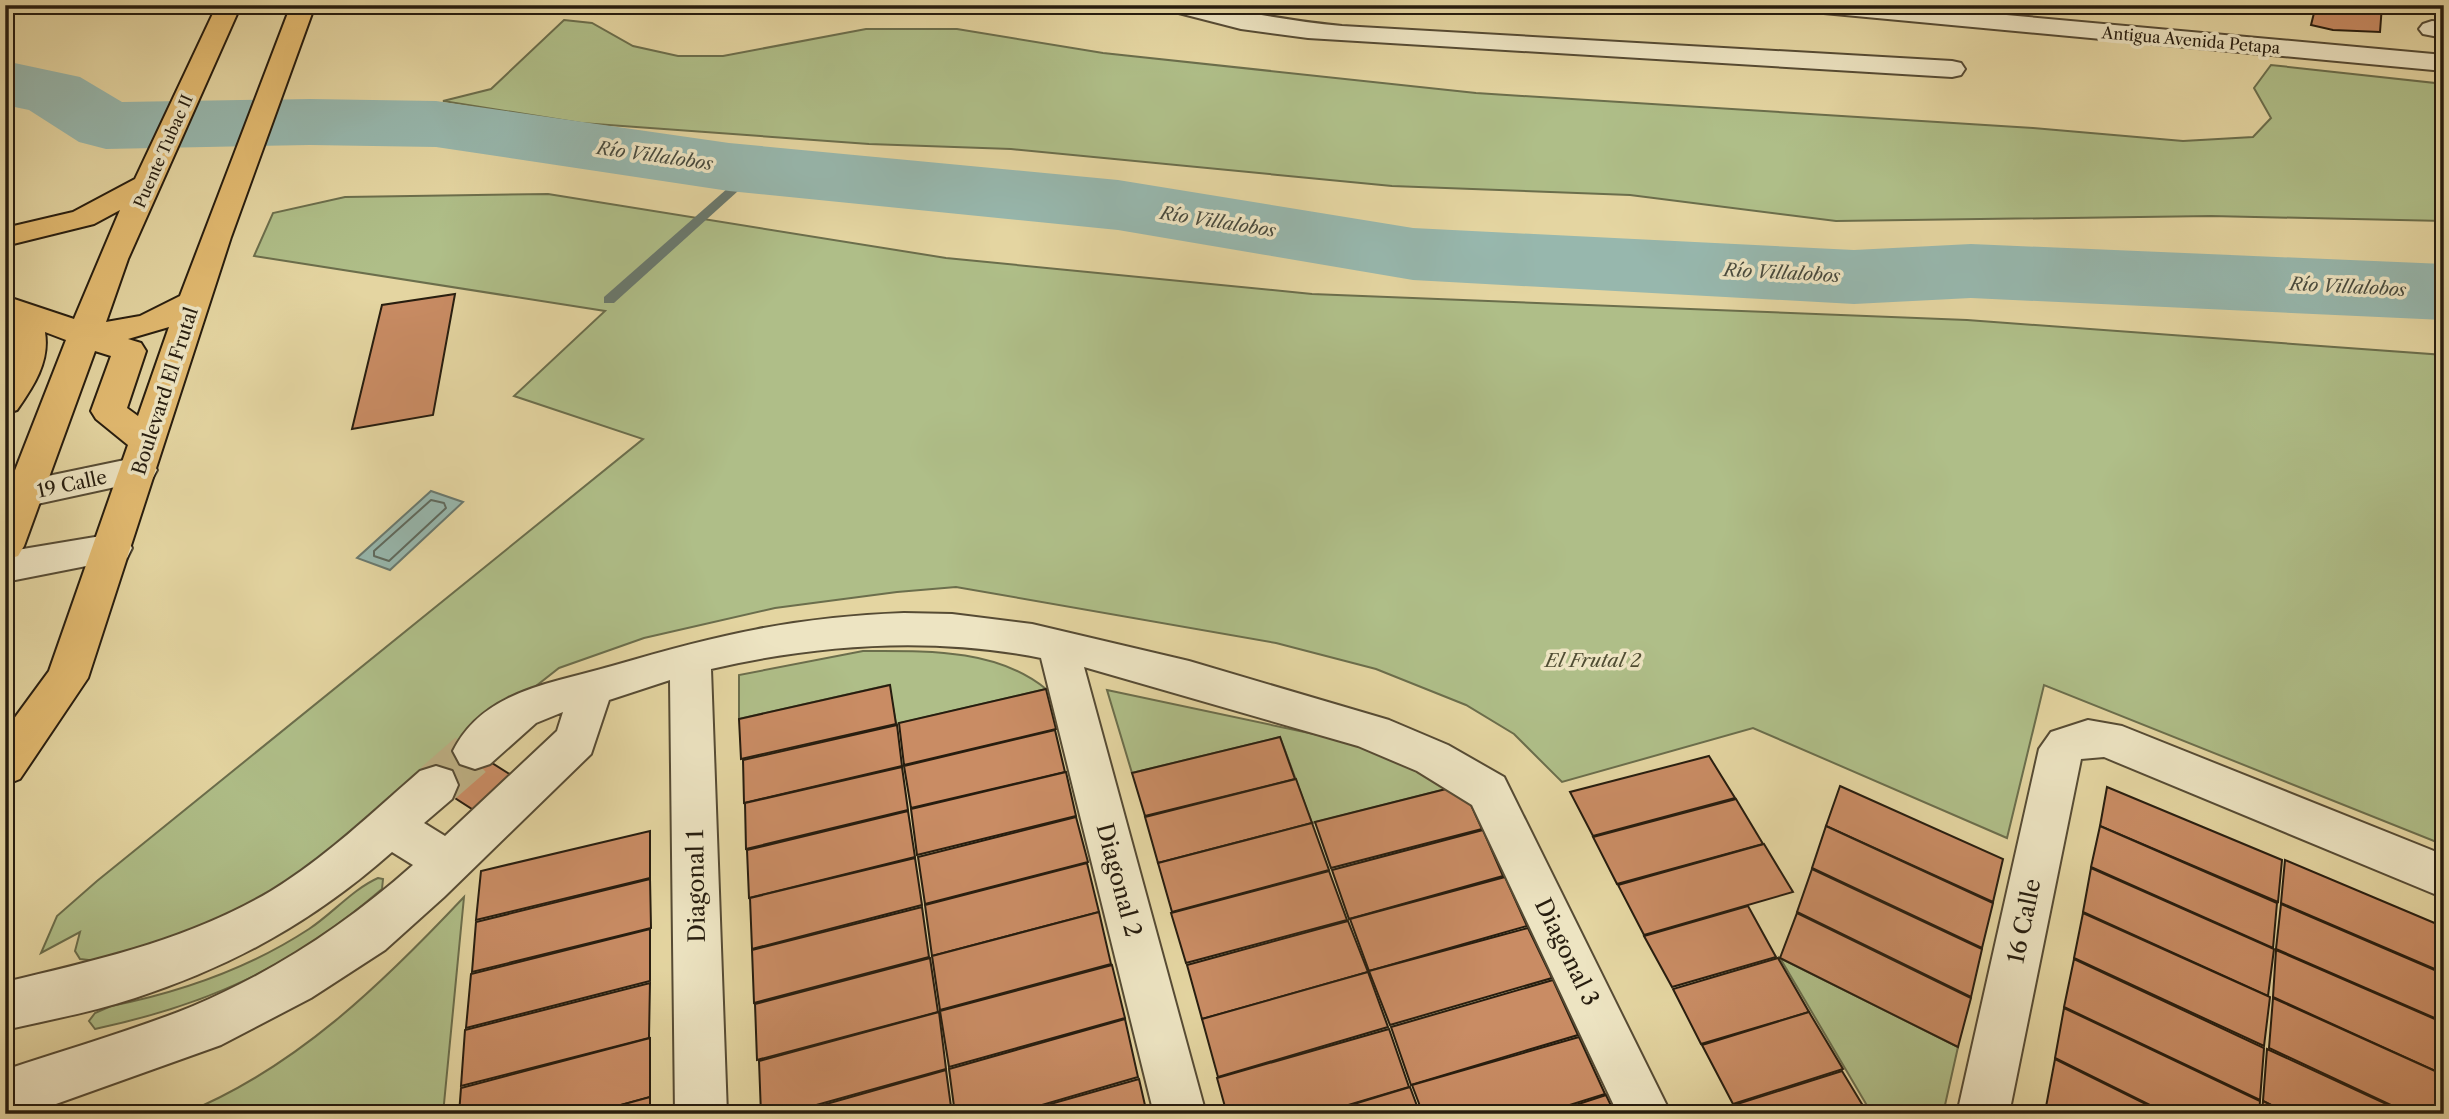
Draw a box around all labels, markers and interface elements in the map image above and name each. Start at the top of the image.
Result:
street label: Antigua Avenida Petapa [2100,22,2282,58]
street label: Puente Tubac II [129,91,197,211]
water label: Río Villalobos [594,137,714,175]
water label: Río Villalobos [1157,202,1277,242]
water label: Río Villalobos [1721,259,1841,287]
water label: Río Villalobos [2287,273,2407,301]
street label: Boulevard El Frutal [127,304,203,478]
street label: 19 Calle [35,465,109,503]
park label: El Frutal 2 [1543,649,1642,672]
street label: Diagonal 2 [1090,820,1148,940]
street label: Diagonal 1 [681,829,711,943]
street label: 16 Calle [2001,876,2047,966]
street label: Diagonal 3 [1529,894,1605,1010]

